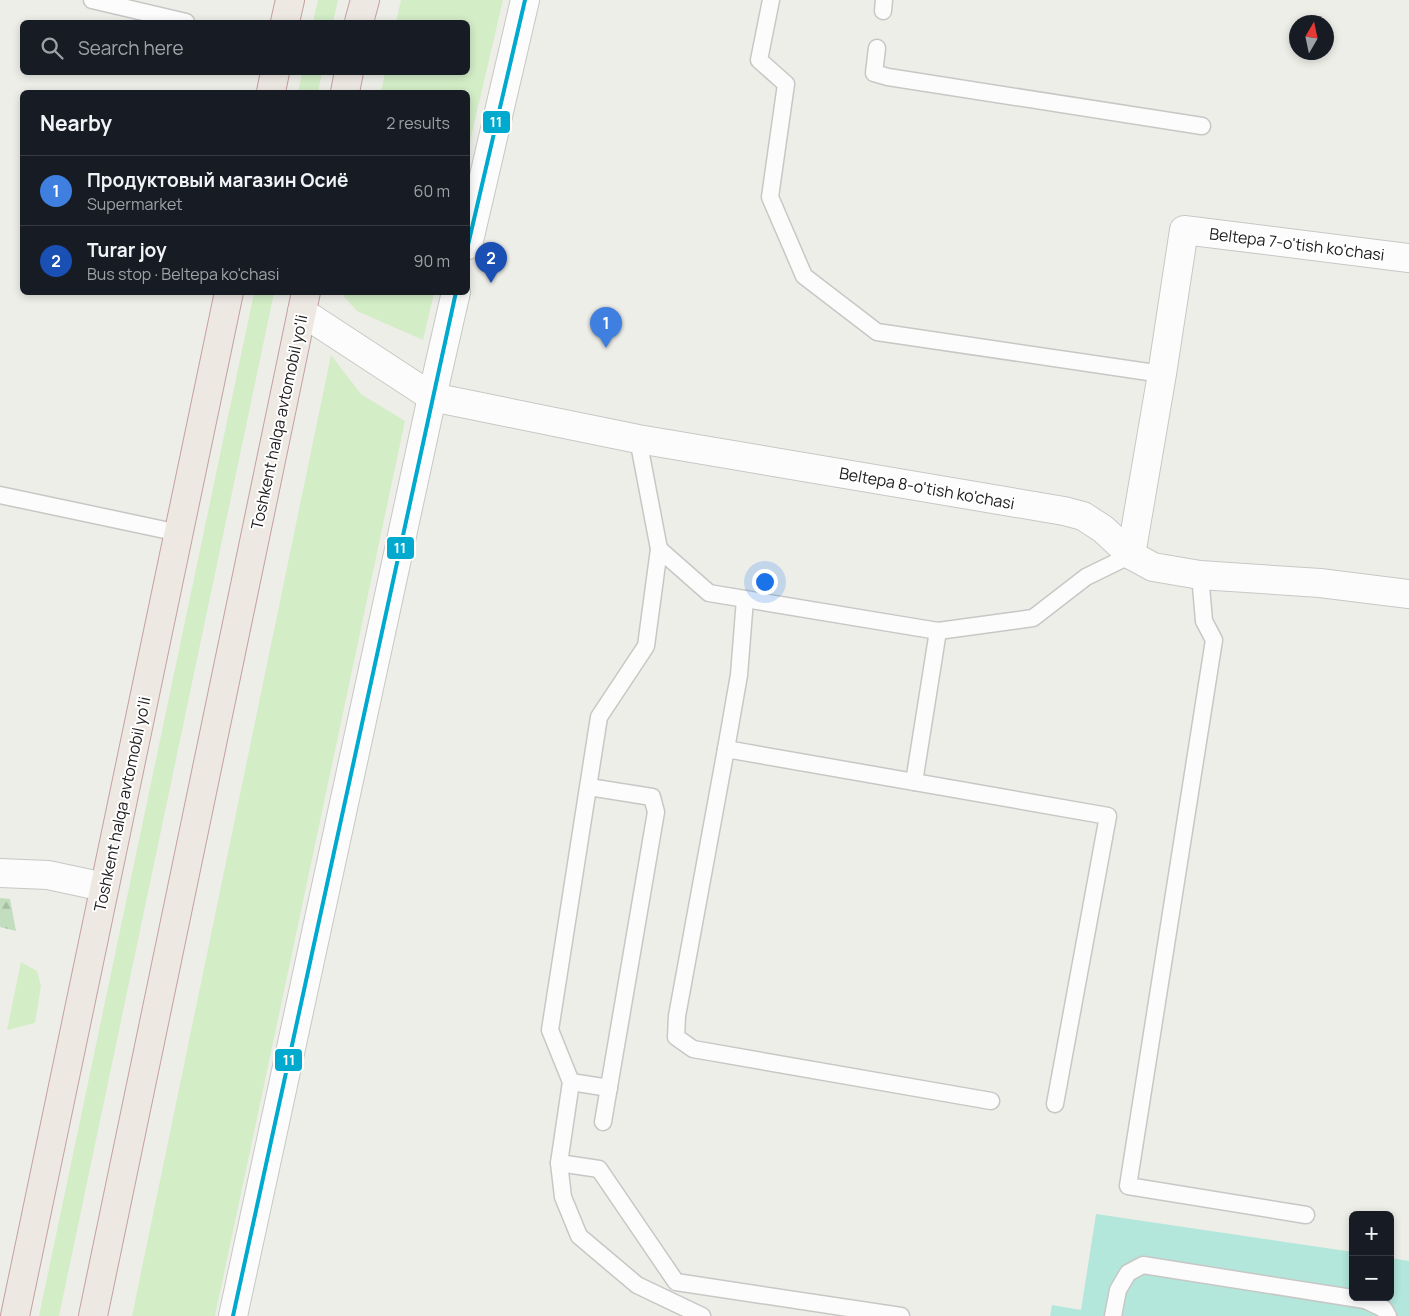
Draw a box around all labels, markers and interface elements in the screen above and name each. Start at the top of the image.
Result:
north arrow [1289,15,1334,60]
search box [20,20,470,75]
icon: search [38,34,66,62]
text: Search here [78,35,184,61]
text: Nearby [40,109,112,137]
line badge: 11 [482,110,511,134]
text: 2 results [386,112,450,134]
text: 11 [490,112,502,131]
text: Продуктовый магазин Осиё [87,167,349,193]
text: 1 [52,180,60,202]
text: 60 m [414,180,450,202]
text: Supermarket [87,193,183,215]
street label: Beltepa 7-o'tish ko'chasi [1208,222,1386,266]
text: Turar joy [87,237,167,263]
pin: 2 [475,242,507,283]
text: 2 [51,250,61,272]
text: 90 m [414,250,450,272]
text: Bus stop · Beltepa ko'chasi [87,263,279,285]
pin: 1 [590,307,622,348]
street label: Toshkent halqa avtomobil yo'li [245,313,313,531]
street label: Beltepa 8-o'tish ko'chasi [838,462,1016,514]
line badge: 11 [386,536,415,560]
text: 11 [394,538,406,557]
your location [752,569,778,595]
street label: Toshkent halqa avtomobil yo'li [88,695,156,913]
line badge: 11 [274,1048,303,1072]
text: 11 [283,1050,295,1069]
map controls [1349,1211,1394,1301]
button: + [1349,1211,1394,1256]
button: − [1349,1256,1394,1301]

